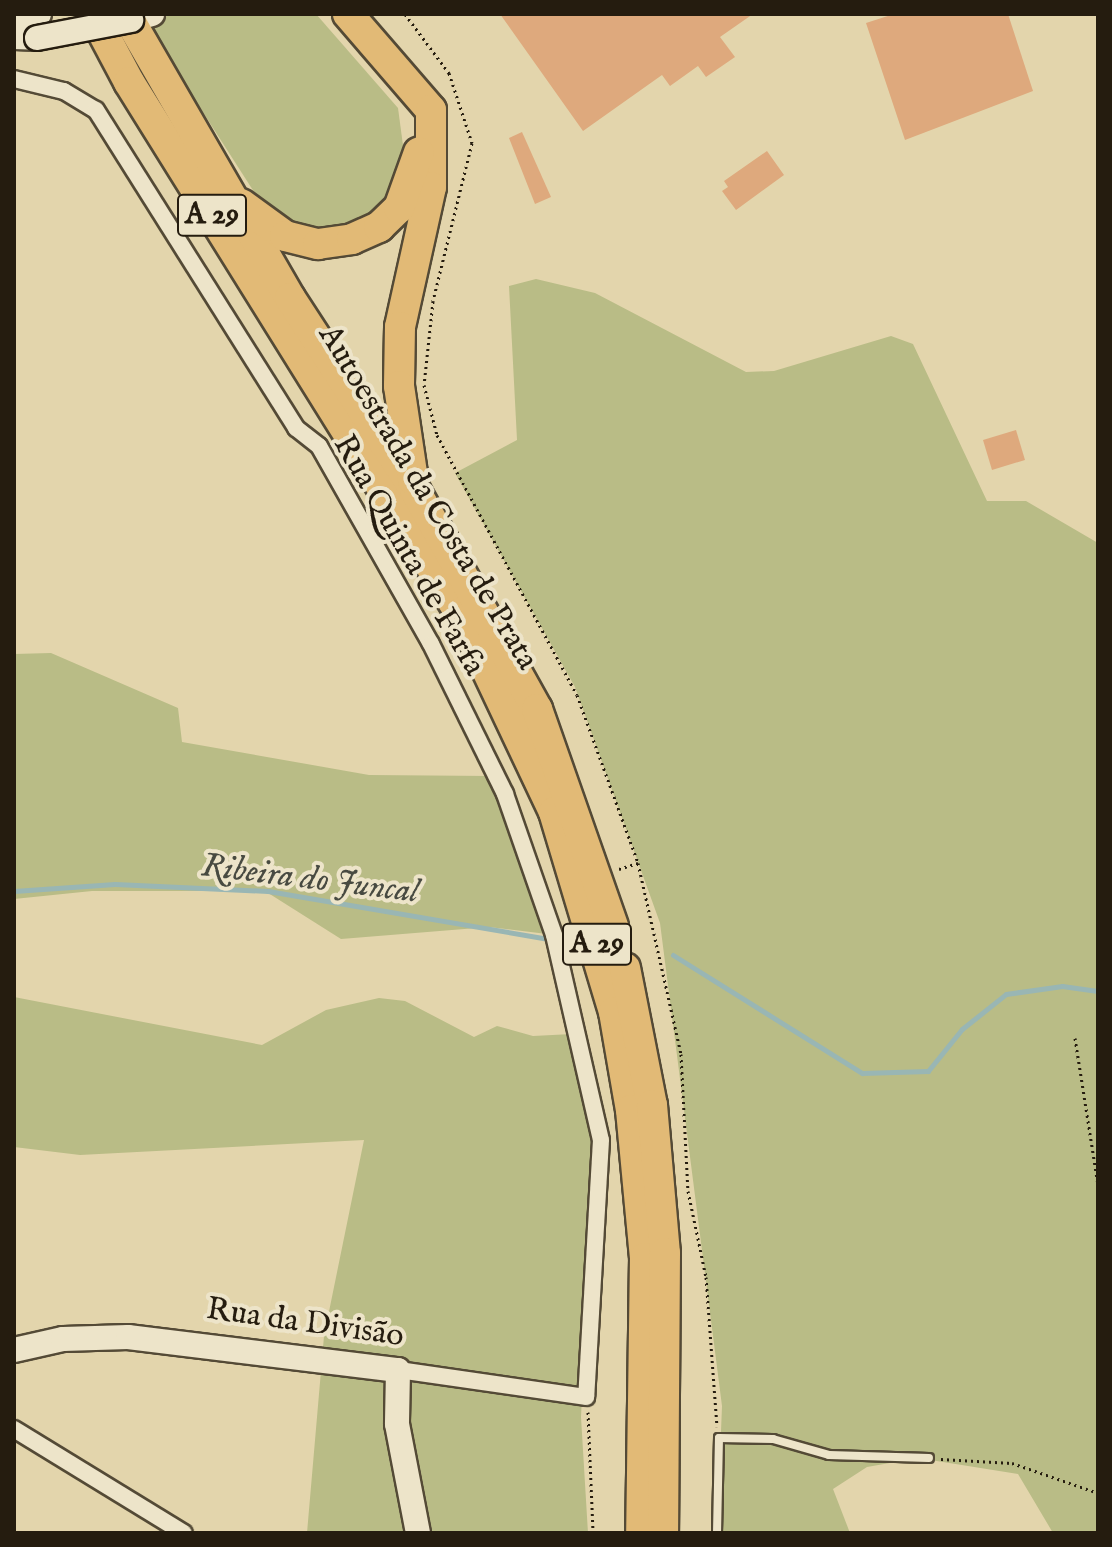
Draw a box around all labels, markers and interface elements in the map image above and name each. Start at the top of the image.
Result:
road number: A 29 [176,189,248,241]
street label: Autoestrada da Costa de Prata [309,319,545,677]
street label: Rua Quinta de Farfa [324,429,492,683]
water label: Ribeira do Juncal [199,845,421,913]
road number: A 29 [561,918,633,970]
street label: Rua da Divisão [204,1291,406,1357]

